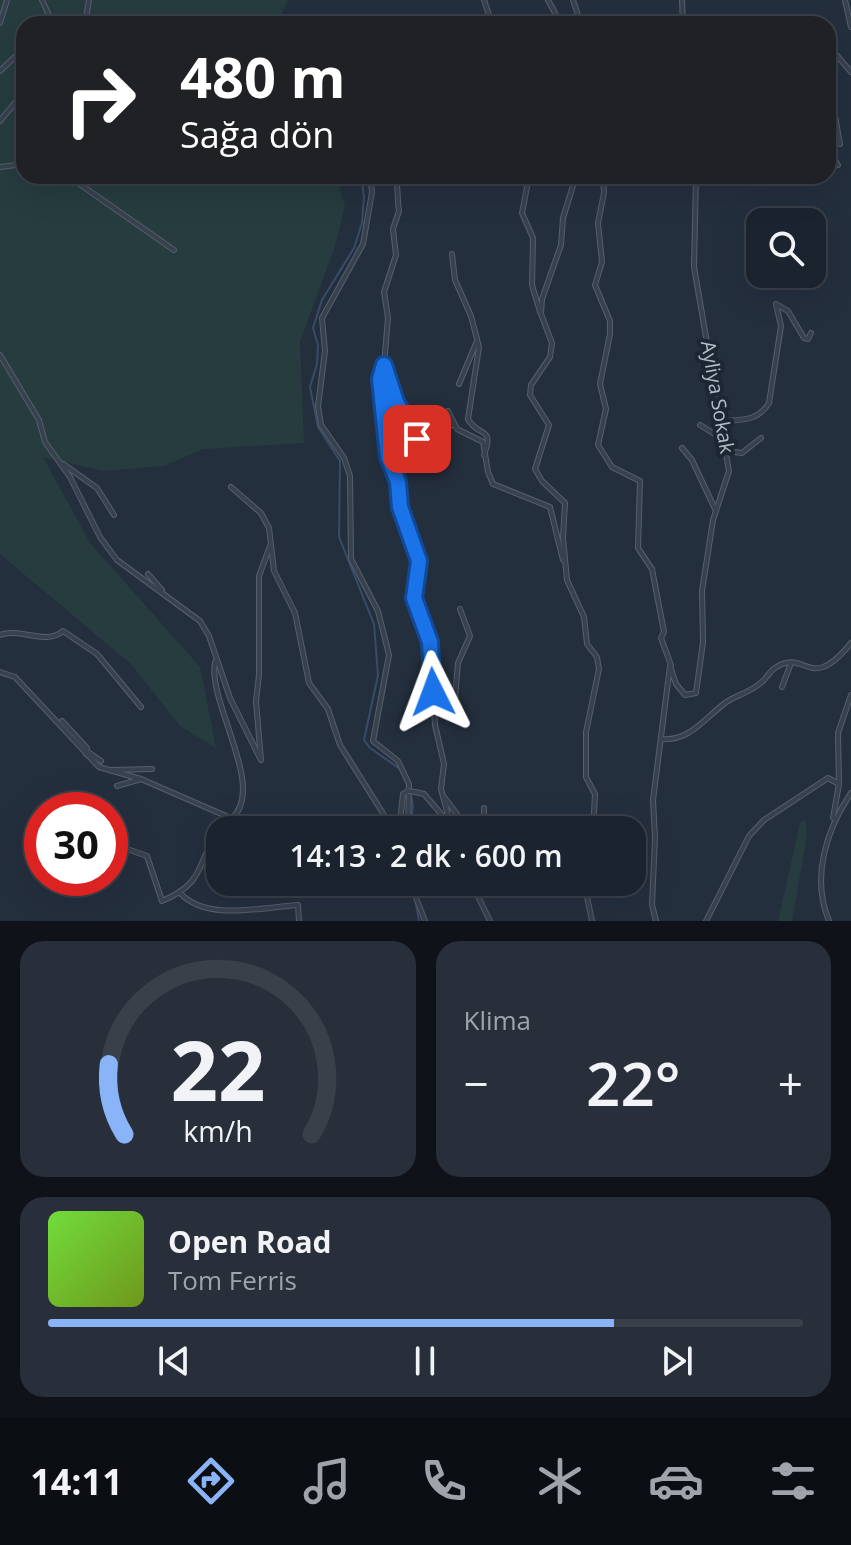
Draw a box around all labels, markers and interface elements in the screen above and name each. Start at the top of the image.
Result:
text: 480 m [180,38,346,114]
icon: right [48,48,152,152]
text: Sağa dön [180,110,334,159]
map controls [746,208,826,288]
button: search [746,208,826,288]
street label: Ayliya Sokak [695,338,741,456]
pin [383,405,451,473]
icon: arrive [395,417,439,461]
position arrow [391,650,475,734]
speed limit sign: 30 [24,792,128,896]
text: 14:13 · 2 dk · 600 m [289,835,563,876]
text: Klima [464,1002,531,1038]
text: 22 [170,1012,265,1125]
text: 22° [586,1042,680,1124]
text: − [464,1053,489,1113]
text: + [778,1053,803,1113]
text: km/h [183,1111,252,1150]
text: Open Road [168,1221,332,1262]
text: Tom Ferris [168,1262,297,1298]
icon: previous [152,1339,196,1383]
icon: pause [403,1339,447,1383]
icon: next [655,1339,699,1383]
icon: directions [183,1453,239,1509]
icon: music [299,1453,355,1509]
icon: phone [416,1453,472,1509]
icon: climate [532,1453,588,1509]
icon: car [648,1453,704,1509]
icon: filters [765,1453,821,1509]
text: 14:11 [30,1457,123,1506]

